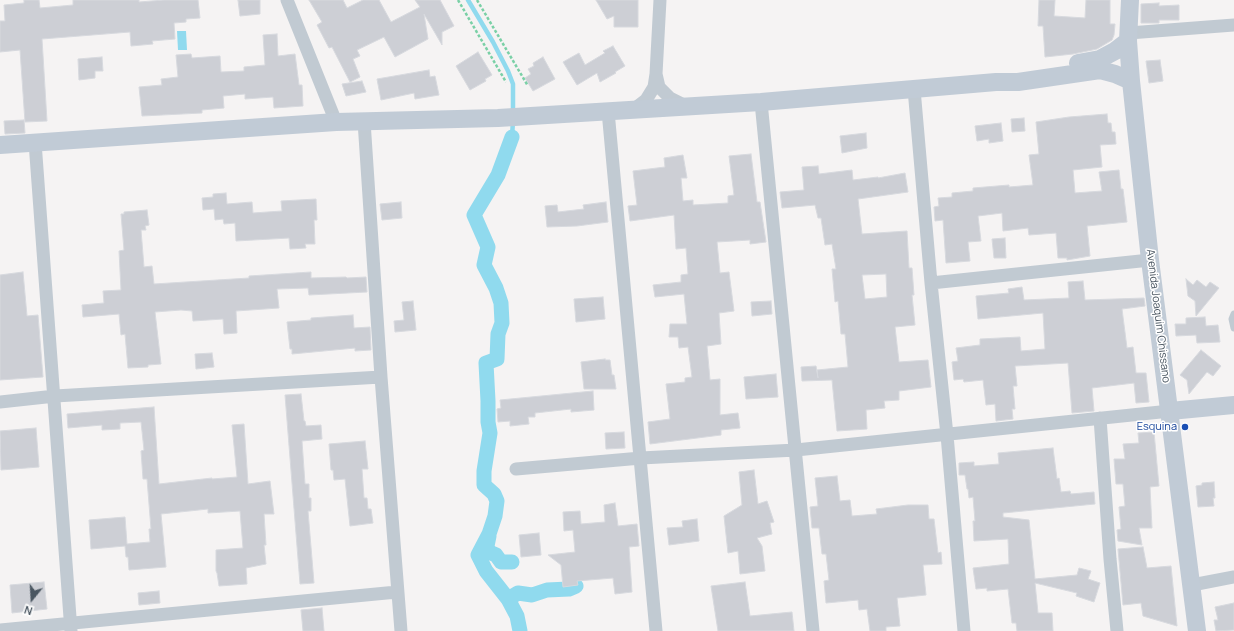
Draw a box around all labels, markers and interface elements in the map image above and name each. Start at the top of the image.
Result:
street label: Avenida Joaquim Chissano [1143,248,1173,384]
place label: Esquina [1137,420,1177,434]
marker: Esquina [1180,422,1190,432]
north arrow [12,579,52,619]
text: N [22,603,34,619]

